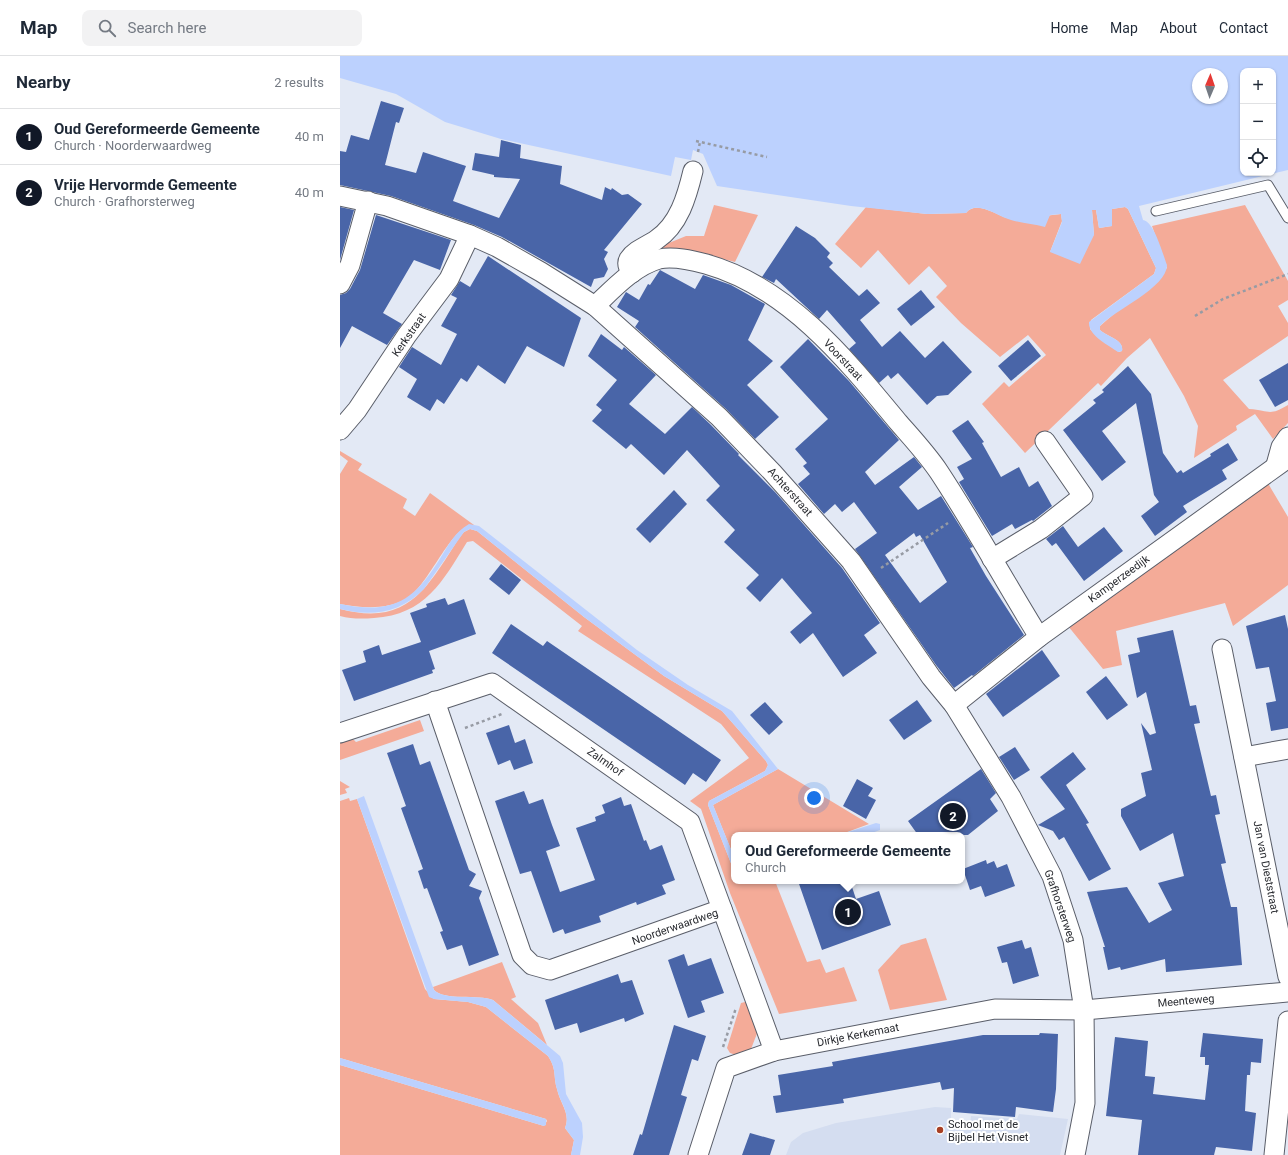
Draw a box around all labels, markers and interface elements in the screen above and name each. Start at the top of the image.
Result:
search box [82,10,362,46]
text: Map [20,16,58,39]
icon: search [96,17,118,39]
text: Search here [128,19,206,37]
text: Home [1050,20,1088,36]
text: Map [1110,20,1138,36]
text: About [1160,20,1197,36]
text: Contact [1219,20,1268,36]
north arrow [1192,68,1228,104]
map controls [1240,68,1276,176]
button: + [1240,68,1276,104]
text: Nearby [16,72,71,92]
text: 2 results [274,75,324,90]
button: − [1240,104,1276,140]
text: Oud Gereformeerde Gemeente [54,120,260,138]
text: 1 [25,129,33,144]
text: 40 m [295,129,324,144]
text: Church · Noorderwaardweg [54,138,212,153]
button: locate [1240,140,1276,176]
text: Vrije Hervormde Gemeente [54,176,237,194]
text: 2 [25,185,33,200]
text: 40 m [295,185,324,200]
text: Church · Grafhorsterweg [54,194,195,209]
street label: Kerkstraat [389,310,429,359]
street label: Voorstraat [821,337,866,384]
street label: Achterstraat [765,465,815,519]
street label: Kamperzeedijk [1086,552,1152,606]
street label: Zalmhof [584,745,626,779]
your location [804,788,824,808]
pin: 2 [940,801,966,831]
street label: Jan van Dieststraat [1251,820,1281,915]
popup [731,832,965,884]
text: Oud Gereformeerde Gemeente [745,842,951,860]
text: Church [745,860,786,875]
street label: Grafhorsterweg [1041,868,1079,944]
pin: 1 [835,897,861,927]
street label: Noorderwaardweg [630,906,720,948]
street label: Meenteweg [1157,992,1215,1010]
street label: Dirkje Kerkemaat [816,1021,900,1049]
place label: School met de Bijbel Het Visnet [948,1118,1029,1144]
marker: School met de Bijbel Het Visnet [935,1125,945,1135]

